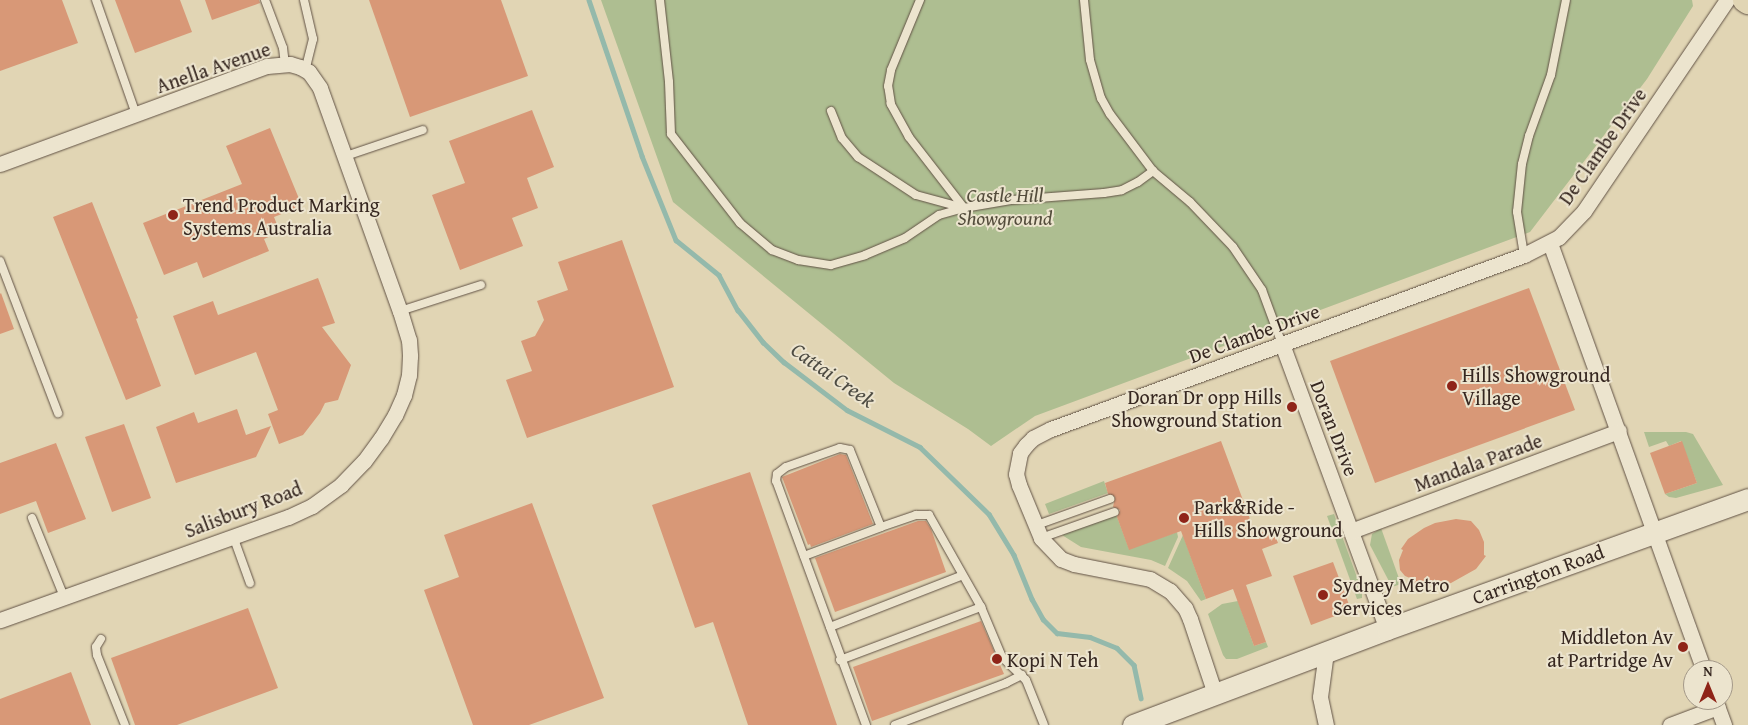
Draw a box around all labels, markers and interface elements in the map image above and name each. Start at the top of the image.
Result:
street label: Anella Avenue [153,36,273,98]
street label: De Clambe Drive [1553,83,1651,209]
park label: Castle Hill Showground [957,183,1053,230]
place label: Trend Product Marking Systems Australia [183,192,380,239]
marker: Trend Product Marking Systems Australia [167,209,179,221]
street label: De Clambe Drive [1185,298,1323,368]
water label: Cattai Creek [786,337,880,413]
place label: Hills Showground Village [1462,362,1610,409]
street label: Doran Drive [1306,377,1364,479]
marker: Hills Showground Village [1446,380,1458,392]
place label: Doran Dr opp Hills Showground Station [1111,384,1282,431]
marker: Doran Dr opp Hills Showground Station [1286,401,1298,413]
street label: Mandala Parade [1411,428,1545,496]
street label: Salisbury Road [181,476,305,542]
place label: Park&Ride - Hills Showground [1194,494,1342,541]
marker: Park&Ride - Hills Showground [1178,512,1190,524]
street label: Carrington Road [1469,539,1607,609]
place label: Sydney Metro Services [1333,572,1449,619]
marker: Sydney Metro Services [1317,589,1329,601]
place label: Middleton Av at Partridge Av [1547,624,1673,671]
marker: Middleton Av at Partridge Av [1677,641,1689,653]
place label: Kopi N Teh [1007,647,1098,671]
marker: Kopi N Teh [991,653,1003,665]
north arrow [1683,660,1733,710]
text: N [1703,661,1713,681]

